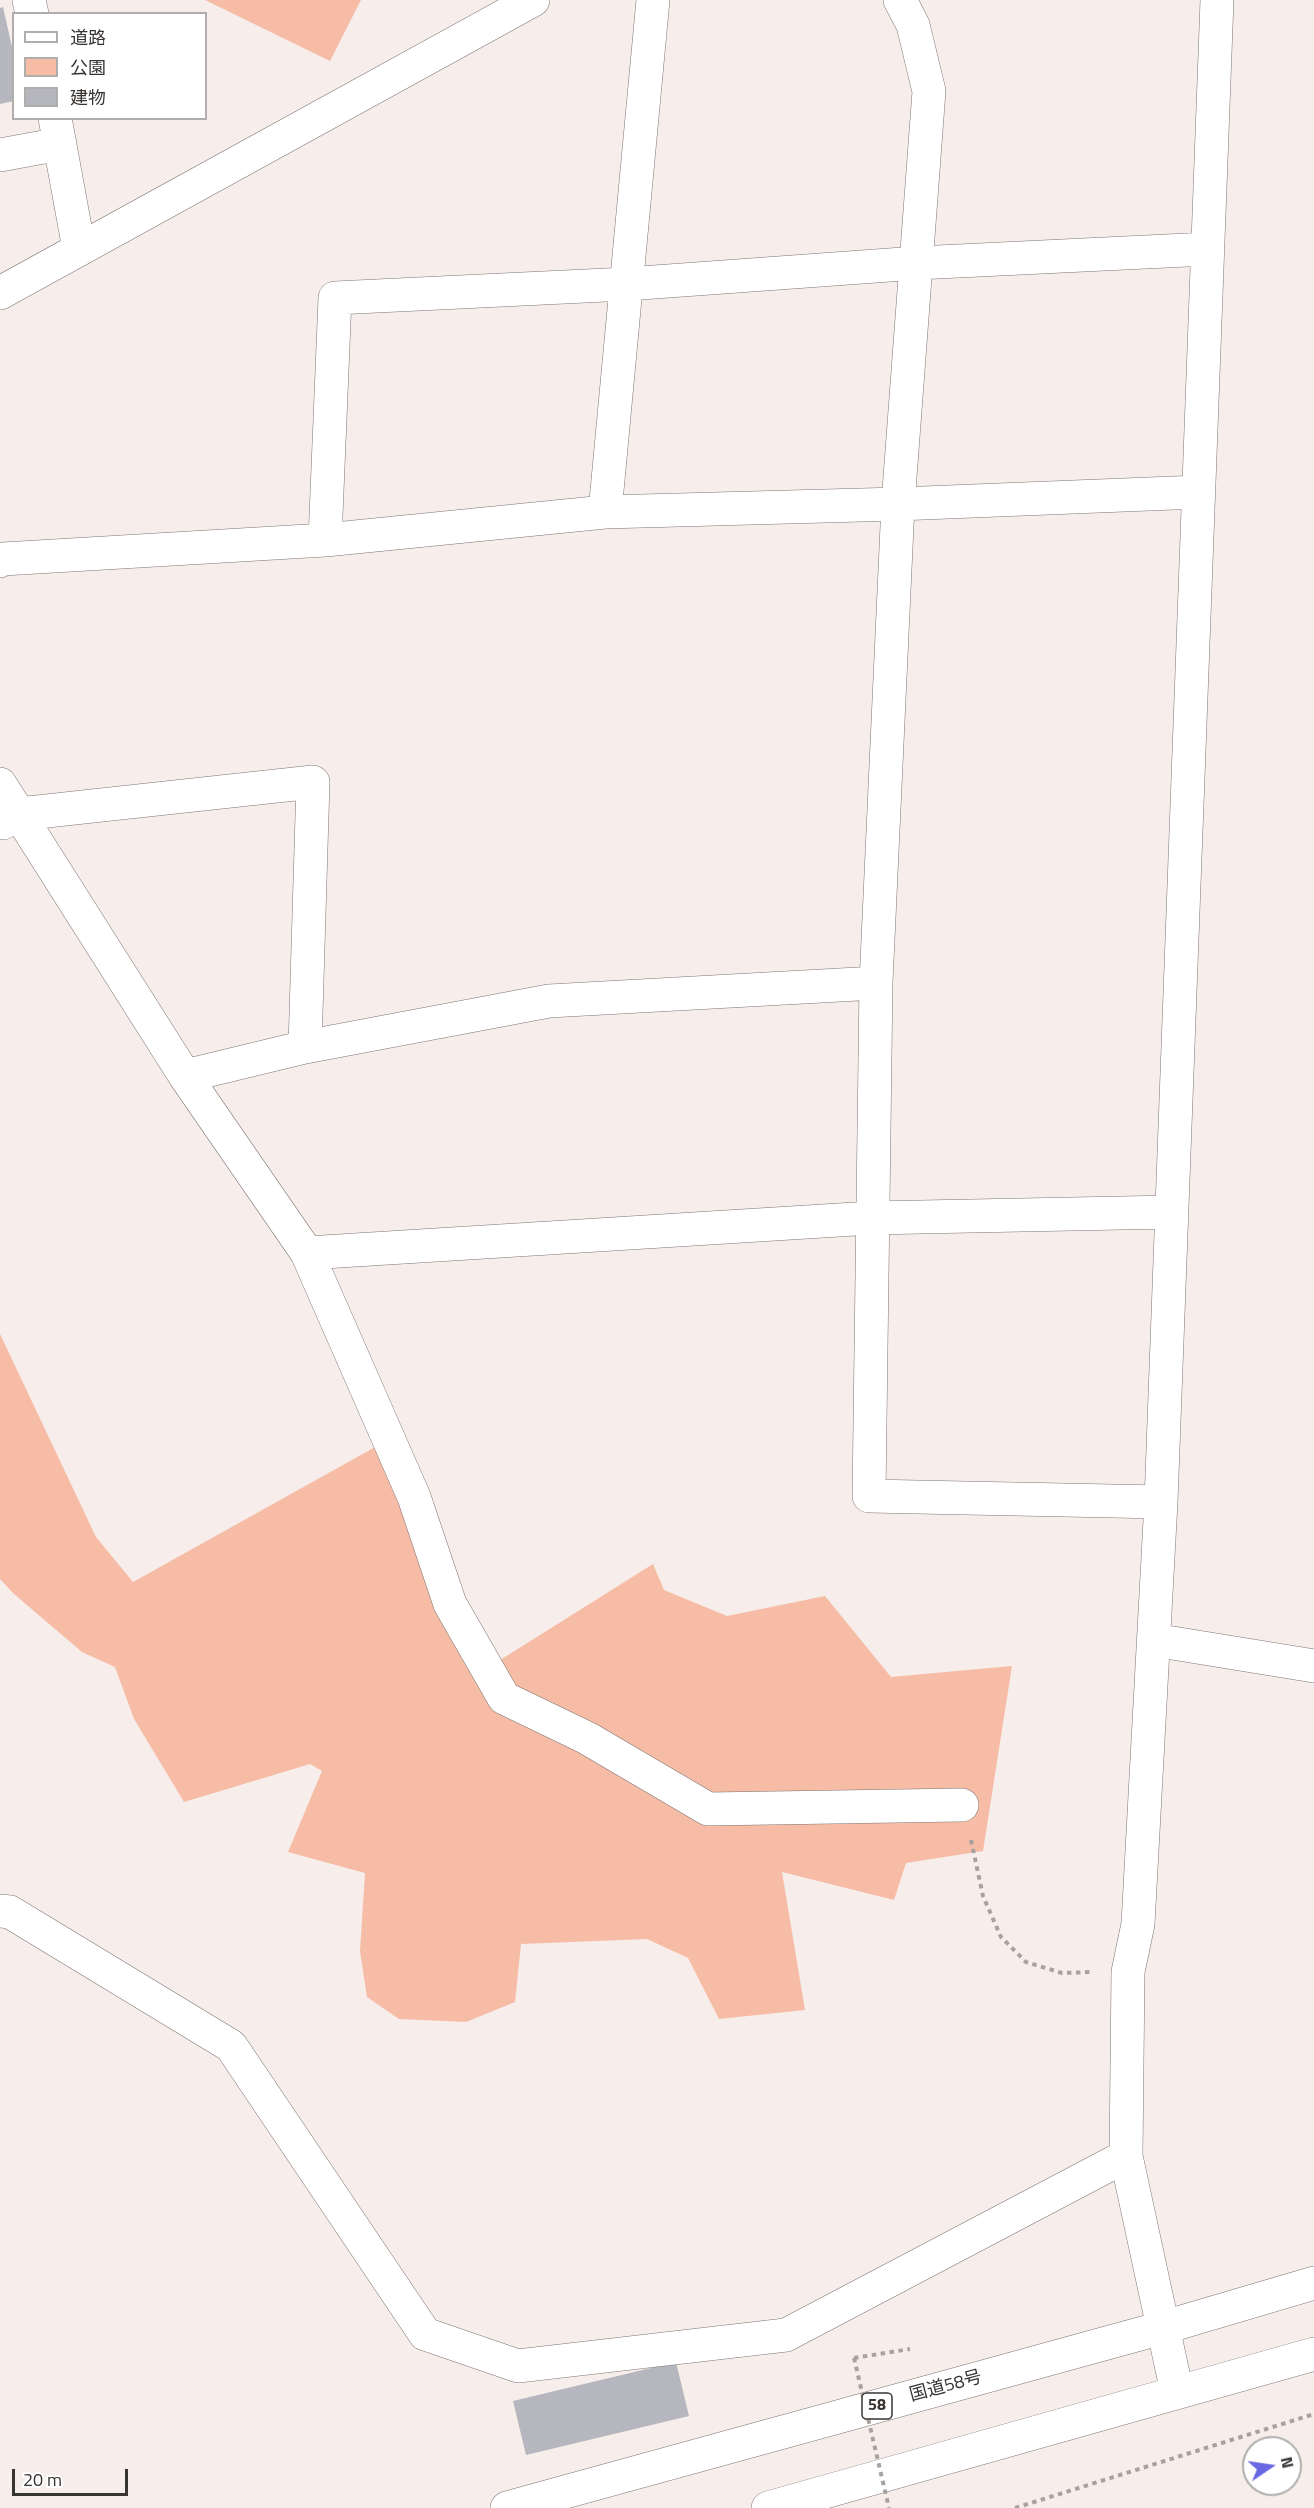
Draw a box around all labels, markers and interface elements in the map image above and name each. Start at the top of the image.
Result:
legend [12,12,207,120]
text: 道路 [70,24,106,51]
text: 公園 [70,54,106,81]
text: 建物 [70,84,106,111]
street label: 国道58号 [907,2367,985,2407]
road number: 58 [862,2393,892,2419]
north arrow [1242,2436,1302,2496]
text: N [1275,2454,1301,2471]
scale bar [15,2457,130,2495]
text: 20 m [23,2466,62,2493]

